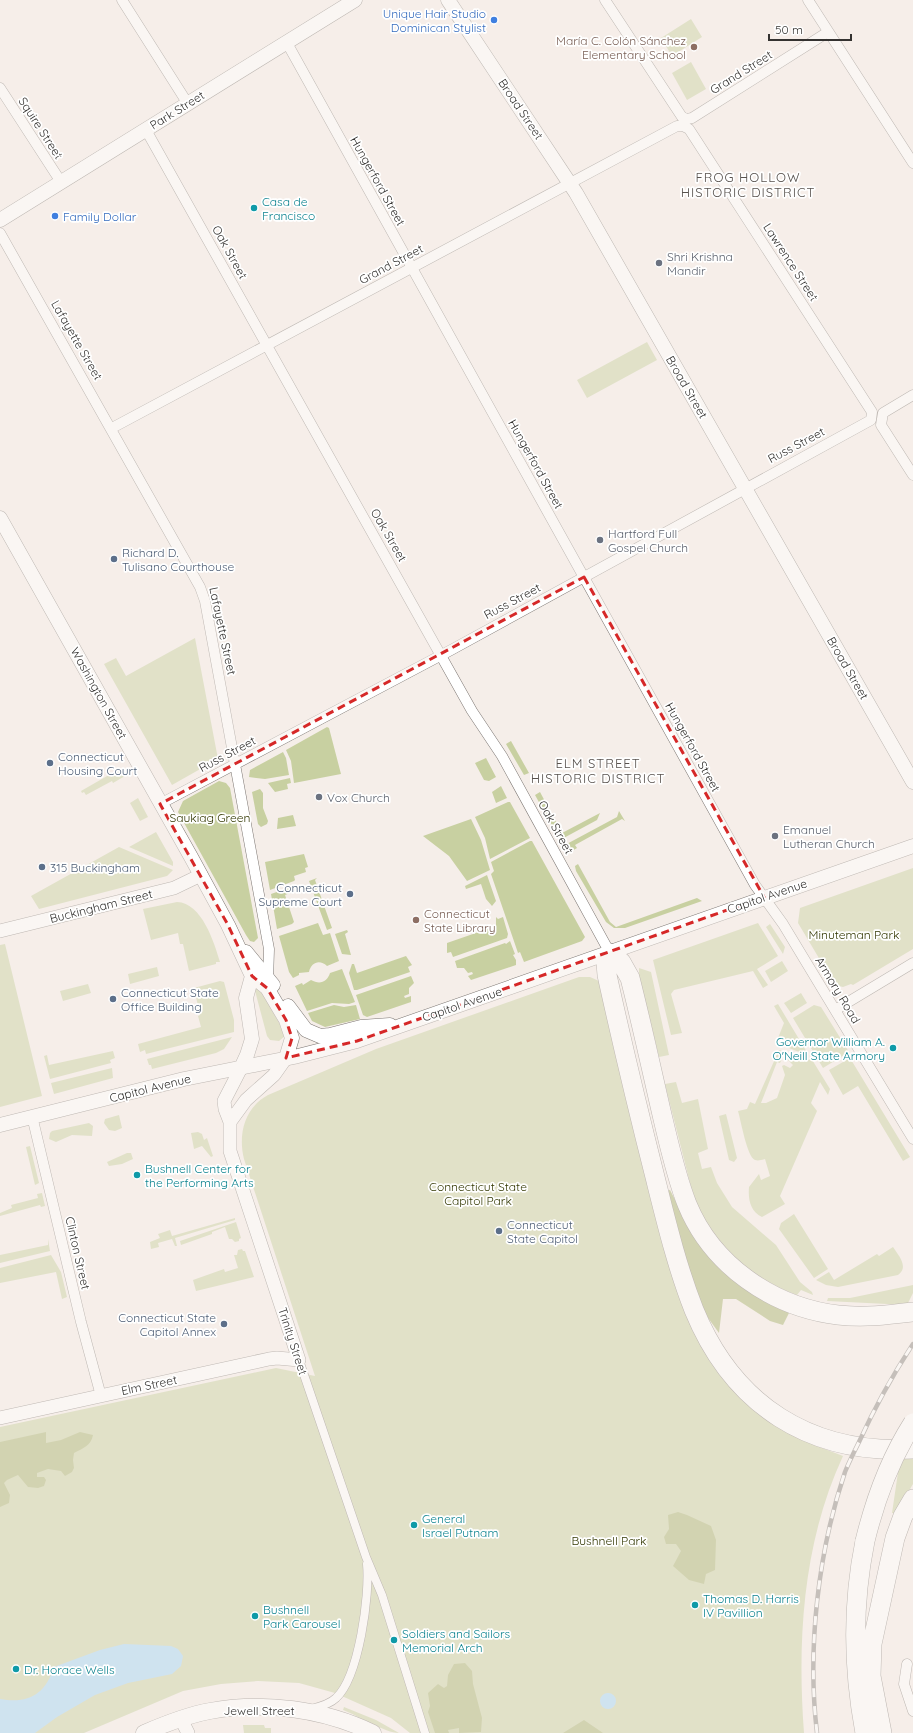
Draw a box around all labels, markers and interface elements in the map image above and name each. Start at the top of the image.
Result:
place label: Unique Hair Studio Dominican Stylist [383,6,486,35]
marker: Unique Hair Studio Dominican Stylist [489,15,499,25]
scale bar [769,16,851,42]
text: 50 m [775,22,803,37]
place label: María C. Colón Sánchez Elementary School [556,33,686,62]
marker: María C. Colón Sánchez Elementary School [689,42,699,52]
street label: Grand Street [707,47,775,97]
street label: Broad Street [495,76,547,142]
street label: Park Street [147,87,207,133]
street label: Squire Street [15,94,67,162]
street label: Hungerford Street [347,134,409,228]
district label: FROG HOLLOW HISTORIC DISTRICT [681,169,815,200]
place label: Casa de Francisco [262,194,315,223]
marker: Casa de Francisco [249,203,259,213]
place label: Family Dollar [63,209,137,224]
marker: Family Dollar [50,211,60,221]
street label: Lawrence Street [760,220,822,304]
street label: Oak Street [209,223,251,281]
street label: Grand Street [356,241,426,287]
place label: Shri Krishna Mandir [667,249,733,278]
marker: Shri Krishna Mandir [654,258,664,268]
street label: Lafayette Street [48,297,106,383]
street label: Broad Street [663,353,711,421]
street label: Hungerford Street [505,417,567,511]
street label: Russ Street [765,424,827,466]
street label: Oak Street [368,506,410,564]
place label: Hartford Full Gospel Church [608,526,688,555]
marker: Hartford Full Gospel Church [595,535,605,545]
place label: Richard D. Tulisano Courthouse [122,545,235,574]
marker: Richard D. Tulisano Courthouse [109,554,119,564]
street label: Russ Street [481,580,543,622]
street label: Lafayette Street [206,586,240,676]
street label: Broad Street [824,634,872,702]
street label: Washington Street [68,645,130,741]
street label: Hungerford Street [662,700,724,794]
street label: Russ Street [196,733,258,775]
place label: Connecticut Housing Court [58,749,137,778]
district label: ELM STREET HISTORIC DISTRICT [531,755,665,786]
marker: Connecticut Housing Court [45,758,55,768]
place label: Vox Church [327,790,390,805]
marker: Vox Church [314,792,324,802]
street label: Oak Street [535,798,577,856]
park label: Saukiag Green [170,810,250,825]
place label: Emanuel Lutheran Church [783,822,875,851]
marker: Emanuel Lutheran Church [770,831,780,841]
place label: 315 Buckingham [50,860,140,875]
marker: 315 Buckingham [37,862,47,872]
street label: Capitol Avenue [725,875,809,917]
place label: Connecticut Supreme Court [258,880,342,909]
street label: Buckingham Street [48,886,154,926]
marker: Connecticut Supreme Court [345,889,355,899]
place label: Connecticut State Library [424,906,496,935]
marker: Connecticut State Library [411,915,421,925]
park label: Minuteman Park [809,927,899,942]
street label: Armory Road [812,954,864,1026]
street label: Capitol Avenue [420,983,504,1025]
place label: Connecticut State Office Building [121,985,219,1014]
marker: Connecticut State Office Building [108,994,118,1004]
place label: Governor William A. O'Neill State Armory [772,1034,885,1063]
marker: Governor William A. O'Neill State Armory [888,1043,898,1053]
street label: Capitol Avenue [108,1071,192,1105]
place label: Bushnell Center for the Performing Arts [145,1161,254,1190]
marker: Bushnell Center for the Performing Arts [132,1170,142,1180]
park label: Connecticut State Capitol Park [429,1179,527,1208]
street label: Clinton Street [62,1215,94,1291]
place label: Connecticut State Capitol [507,1217,578,1246]
marker: Connecticut State Capitol [494,1226,504,1236]
street label: Trinity Street [275,1305,311,1377]
place label: Connecticut State Capitol Annex [118,1310,216,1339]
marker: Connecticut State Capitol Annex [219,1319,229,1329]
street label: Elm Street [120,1372,178,1398]
place label: General Israel Putnam [422,1511,498,1540]
marker: General Israel Putnam [409,1520,419,1530]
park label: Bushnell Park [571,1533,647,1548]
place label: Thomas D. Harris IV Pavillion [703,1591,799,1620]
marker: Thomas D. Harris IV Pavillion [690,1600,700,1610]
place label: Bushnell Park Carousel [263,1602,340,1631]
marker: Bushnell Park Carousel [250,1611,260,1621]
place label: Soldiers and Sailors Memorial Arch [402,1626,511,1655]
marker: Soldiers and Sailors Memorial Arch [389,1635,399,1645]
place label: Dr. Horace Wells [24,1662,115,1677]
marker: Dr. Horace Wells [11,1664,21,1674]
street label: Jewell Street [223,1703,295,1718]

